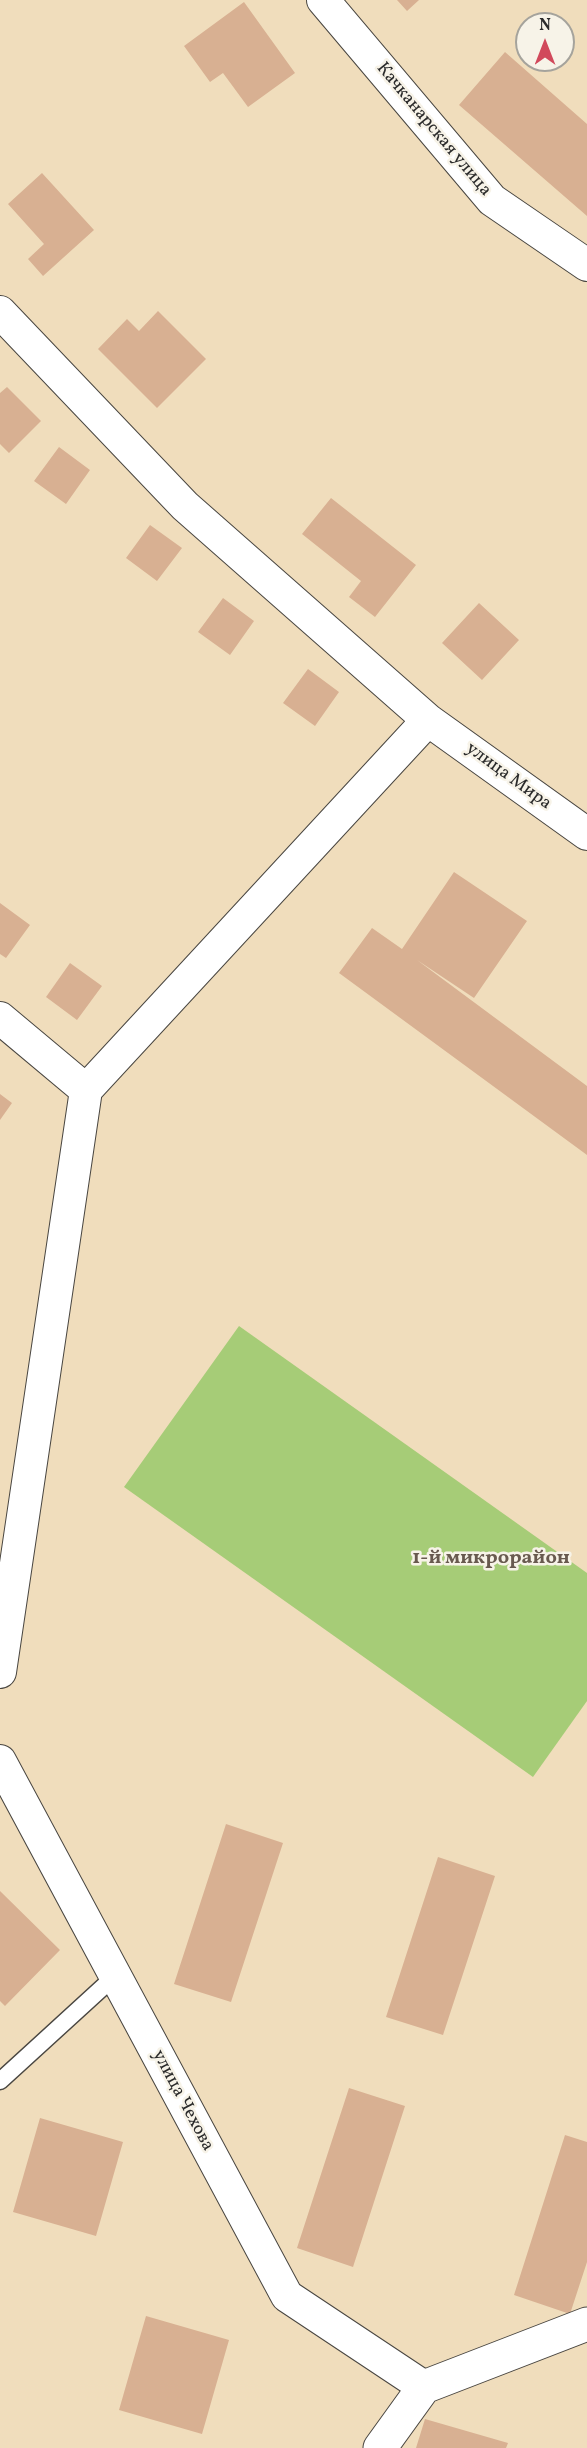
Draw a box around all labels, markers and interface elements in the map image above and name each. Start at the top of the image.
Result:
north arrow [515,12,575,72]
text: N [539,15,551,37]
street label: Качканарская улица [371,59,495,201]
street label: улица Мира [461,739,555,815]
district label: 1-й микрорайон [412,1547,570,1571]
street label: улица Чехова [146,2047,218,2155]

